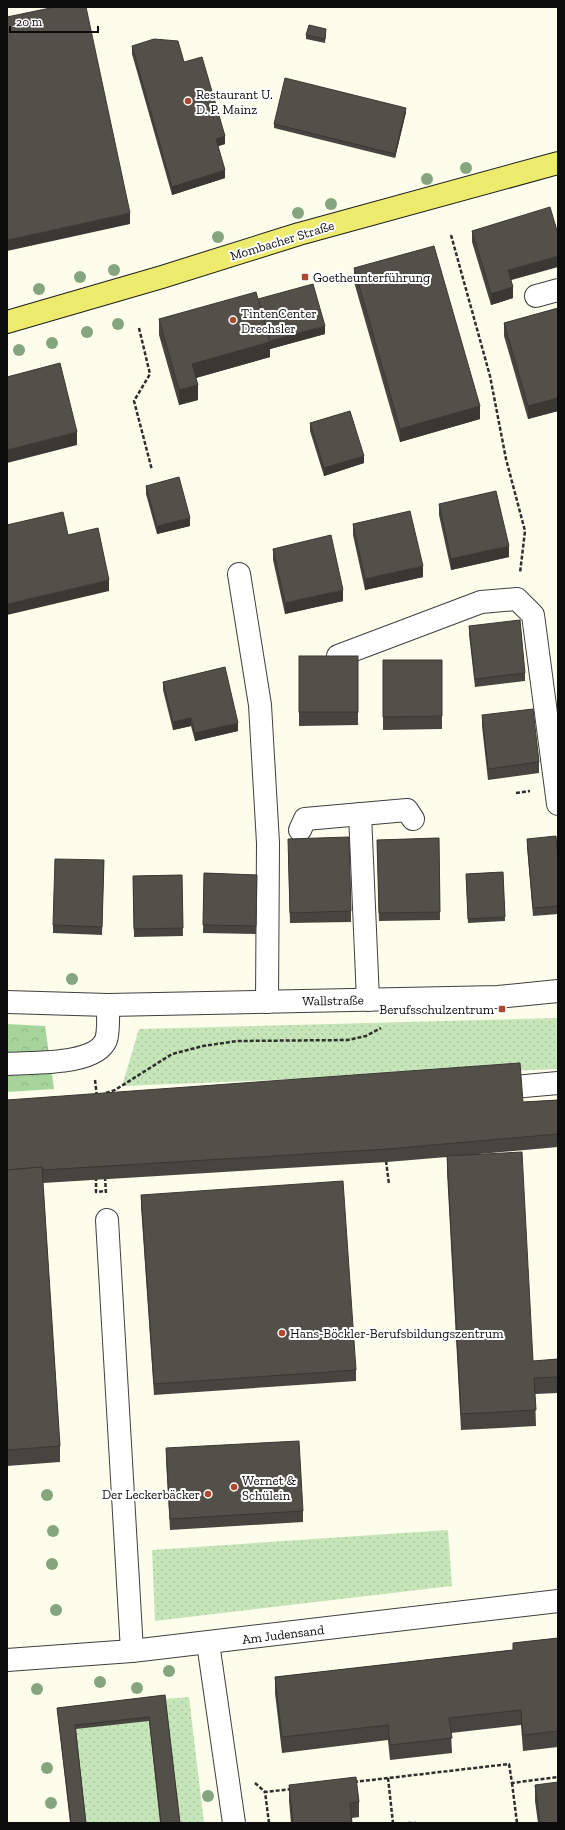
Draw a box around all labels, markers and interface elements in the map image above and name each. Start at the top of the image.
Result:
scale bar [10,8,98,34]
text: 20 m [16,15,43,29]
place label: Restaurant U. D. P. Mainz [196,87,273,117]
marker: Restaurant U. D. P. Mainz [183,96,193,106]
street label: Mombacher Straße [228,218,336,263]
place label: Goetheunterführung [313,270,430,285]
marker: Goetheunterführung [300,272,310,282]
place label: TintenCenter Drechsler [241,306,317,336]
marker: TintenCenter Drechsler [228,315,238,325]
street label: Wallstraße [302,992,364,1009]
place label: Berufsschulzentrum [379,1002,495,1017]
marker: Berufsschulzentrum [497,1004,507,1014]
place label: Hans-Böckler-Berufsbildungszentrum [290,1326,504,1341]
marker: Hans-Böckler-Berufsbildungszentrum [277,1328,287,1338]
place label: Wernet & Schülein [242,1473,296,1503]
marker: Wernet & Schülein [229,1482,239,1492]
place label: Der Leckerbäcker [102,1487,200,1502]
marker: Der Leckerbäcker [203,1489,213,1499]
street label: Am Judensand [241,1622,325,1647]

